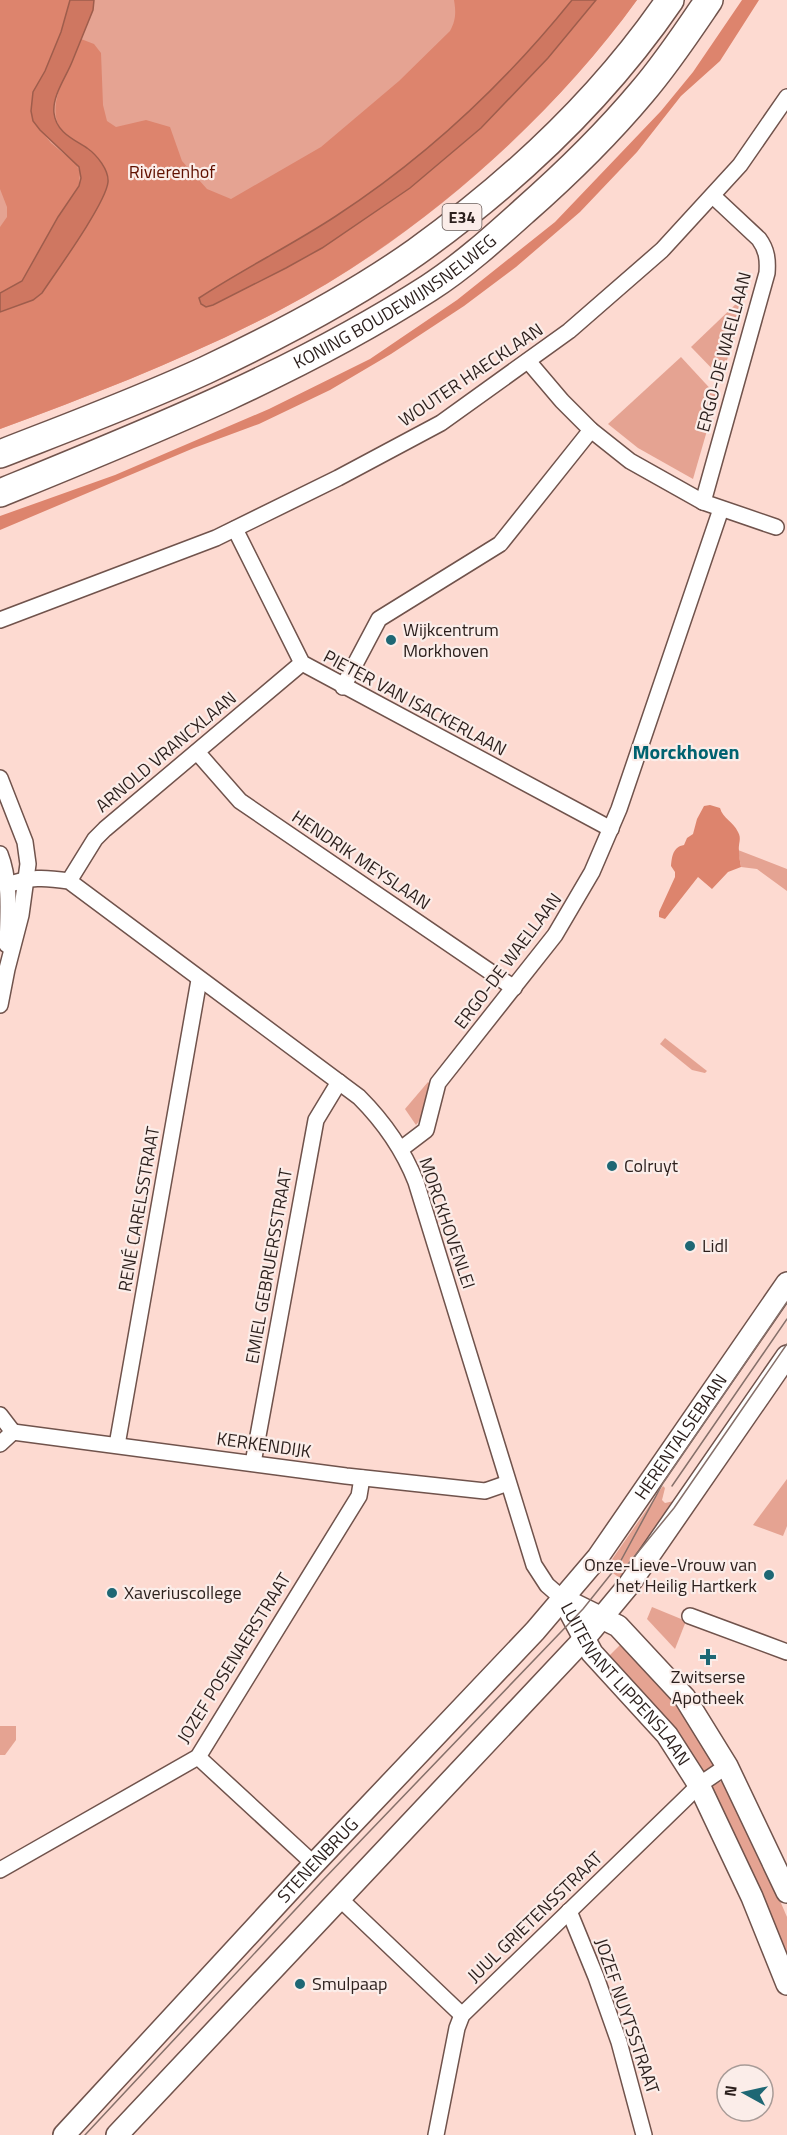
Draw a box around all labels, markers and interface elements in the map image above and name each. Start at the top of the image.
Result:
park label: Rivierenhof [129,158,215,185]
road number: E34 [442,204,482,230]
street label: KONING BOUDEWIJNSNELWEG [289,227,502,376]
street label: ERGO-DE WAELLAAN [689,269,758,435]
street label: WOUTER HAECKLAAN [393,316,548,433]
place label: Wijkcentrum Morkhoven [403,616,499,664]
marker: Wijkcentrum Morkhoven [384,633,398,647]
street label: PIETER VAN ISACKERLAAN [319,643,512,762]
street label: ARNOLD VRANCXLAAN [89,685,242,819]
district label: Morckhoven [633,736,739,767]
street label: HENDRIK MEYSLAAN [287,803,436,916]
street label: ERGO-DE WAELLAAN [447,887,568,1035]
street label: RENÉ CARELSSTRAAT [111,1124,166,1294]
place label: Colruyt [624,1152,679,1179]
street label: MORCKHOVENLEI [412,1153,483,1292]
marker: Colruyt [605,1159,619,1173]
street label: EMIEL GEBRUERSSTRAAT [238,1166,299,1366]
place label: Lidl [702,1232,728,1259]
marker: Lidl [683,1239,697,1253]
street label: HERENTALSEBAAN [627,1368,734,1505]
street label: KERKENDIJK [215,1425,313,1464]
place label: Onze-Lieve-Vrouw van het Heilig Hartkerk [584,1551,757,1599]
street label: JOZEF POSENAERSTRAAT [170,1567,297,1748]
marker: Onze-Lieve-Vrouw van het Heilig Hartkerk [762,1568,776,1582]
place label: Xaveriuscollege [124,1579,242,1606]
marker: Xaveriuscollege [105,1586,119,1600]
street label: LUITENANT LIPPENSLAAN [554,1597,697,1771]
marker: Zwitserse Apotheek [701,1650,715,1664]
place label: Zwitserse Apotheek [671,1663,745,1711]
street label: STENENBRUG [271,1811,364,1909]
street label: JUUL GRIETENSSTRAAT [461,1844,609,1989]
street label: JOZEF NUYTSSTRAAT [588,1934,667,2098]
place label: Smulpaap [312,1970,388,1997]
marker: Smulpaap [293,1977,307,1991]
north arrow [715,2063,775,2123]
text: N [717,2084,743,2098]

